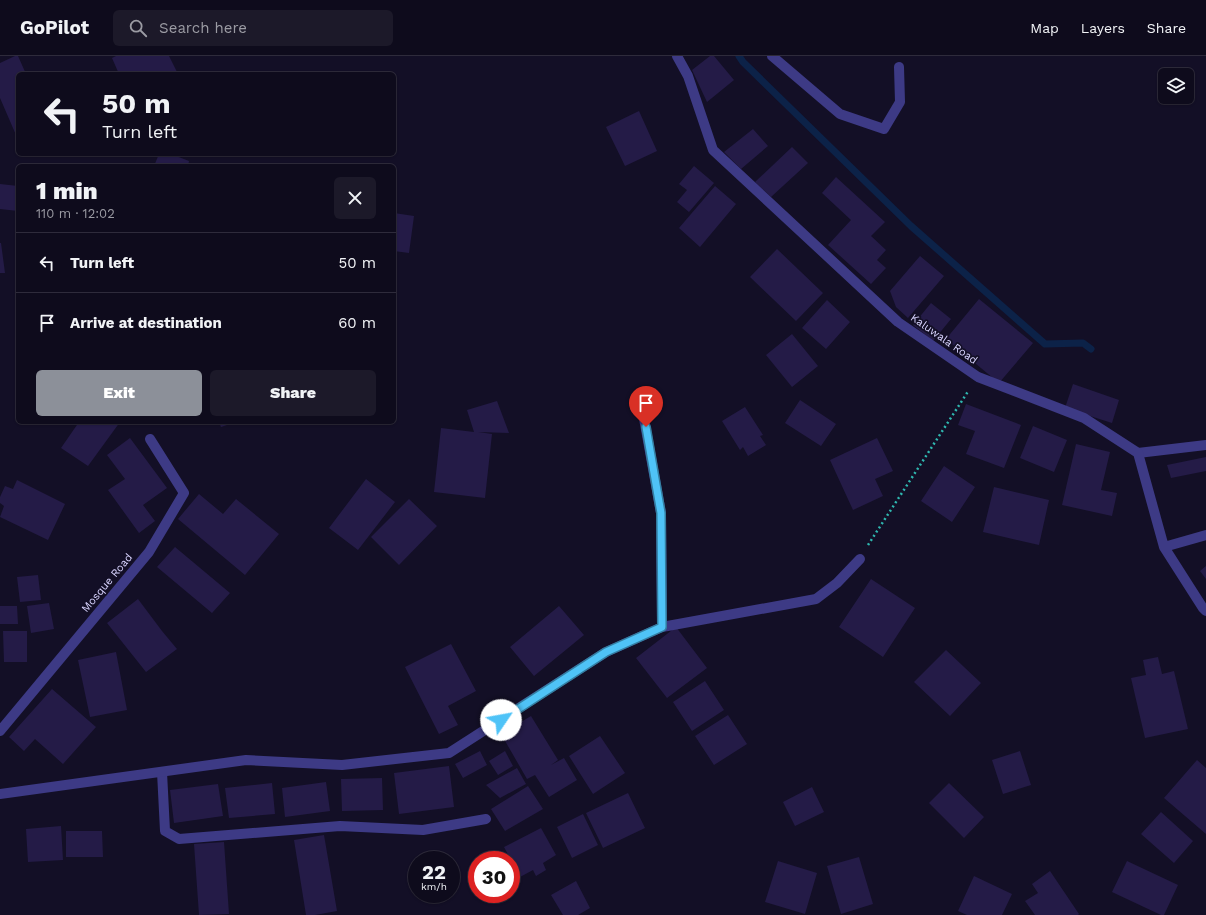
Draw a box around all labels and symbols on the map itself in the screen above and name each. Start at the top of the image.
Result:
street label: Kaluwala Road [908,311,980,367]
pin [629,386,663,427]
street label: Mosque Road [79,551,135,615]
position arrow [480,699,522,741]
speed limit sign: 30 [468,851,520,903]

